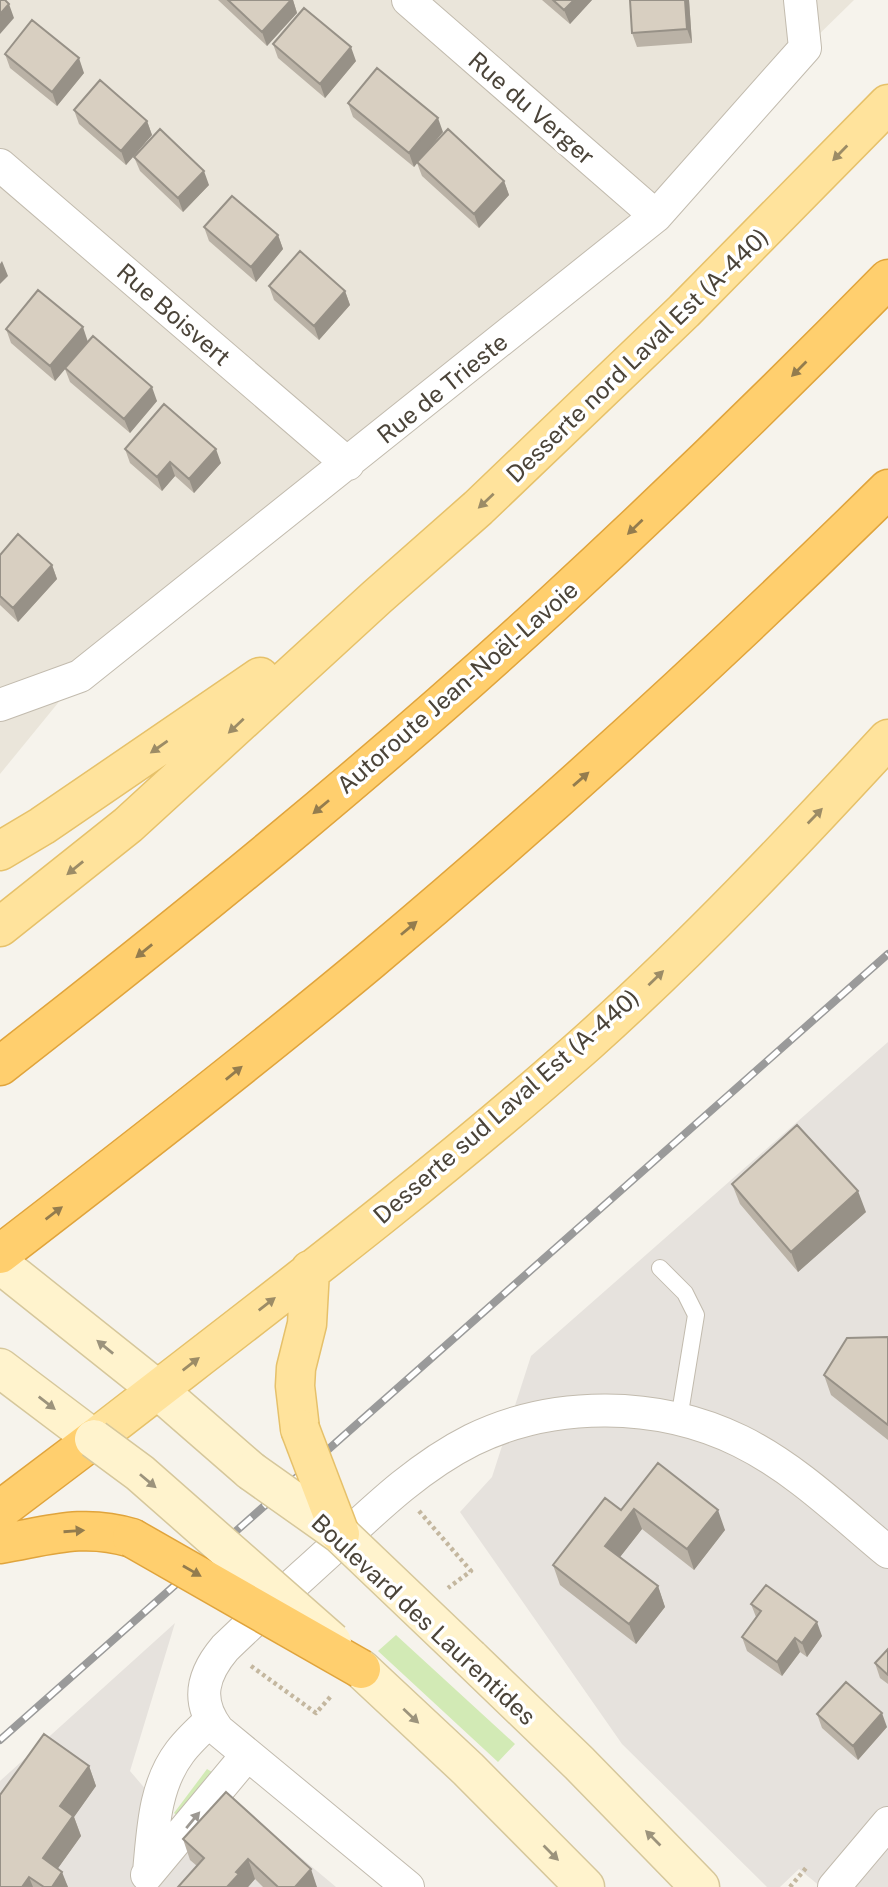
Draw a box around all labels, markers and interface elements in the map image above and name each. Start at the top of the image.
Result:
street label: Rue du Verger [463,46,601,170]
one-way arrow [832,144,849,161]
street label: Desserte nord Laval Est (A-440) [500,222,774,488]
street label: Rue Boisvert [112,257,236,371]
street label: Rue de Trieste [371,327,513,449]
one-way arrow [790,360,807,377]
one-way arrow [478,492,495,508]
one-way arrow [627,518,644,534]
street label: Autoroute Jean-Noël-Lavoie [331,575,583,799]
one-way arrow [227,718,245,734]
one-way arrow [150,740,168,754]
one-way arrow [572,771,590,787]
one-way arrow [312,800,330,815]
one-way arrow [807,808,823,825]
one-way arrow [66,860,84,874]
one-way arrow [400,920,418,936]
one-way arrow [136,944,154,959]
one-way arrow [647,969,664,986]
street label: Desserte sud Laval Est (A-440) [367,983,645,1229]
one-way arrow [224,1065,242,1080]
one-way arrow [45,1206,63,1220]
one-way arrow [259,1297,276,1312]
one-way arrow [96,1339,114,1354]
one-way arrow [182,1356,200,1371]
one-way arrow [38,1396,56,1410]
one-way arrow [140,1473,157,1488]
street label: Boulevard des Laurentides [306,1508,542,1730]
one-way arrow [63,1525,85,1536]
one-way arrow [182,1565,201,1578]
one-way arrow [402,1707,419,1723]
one-way arrow [185,1811,200,1828]
one-way arrow [645,1829,662,1846]
one-way arrow [542,1844,559,1860]

